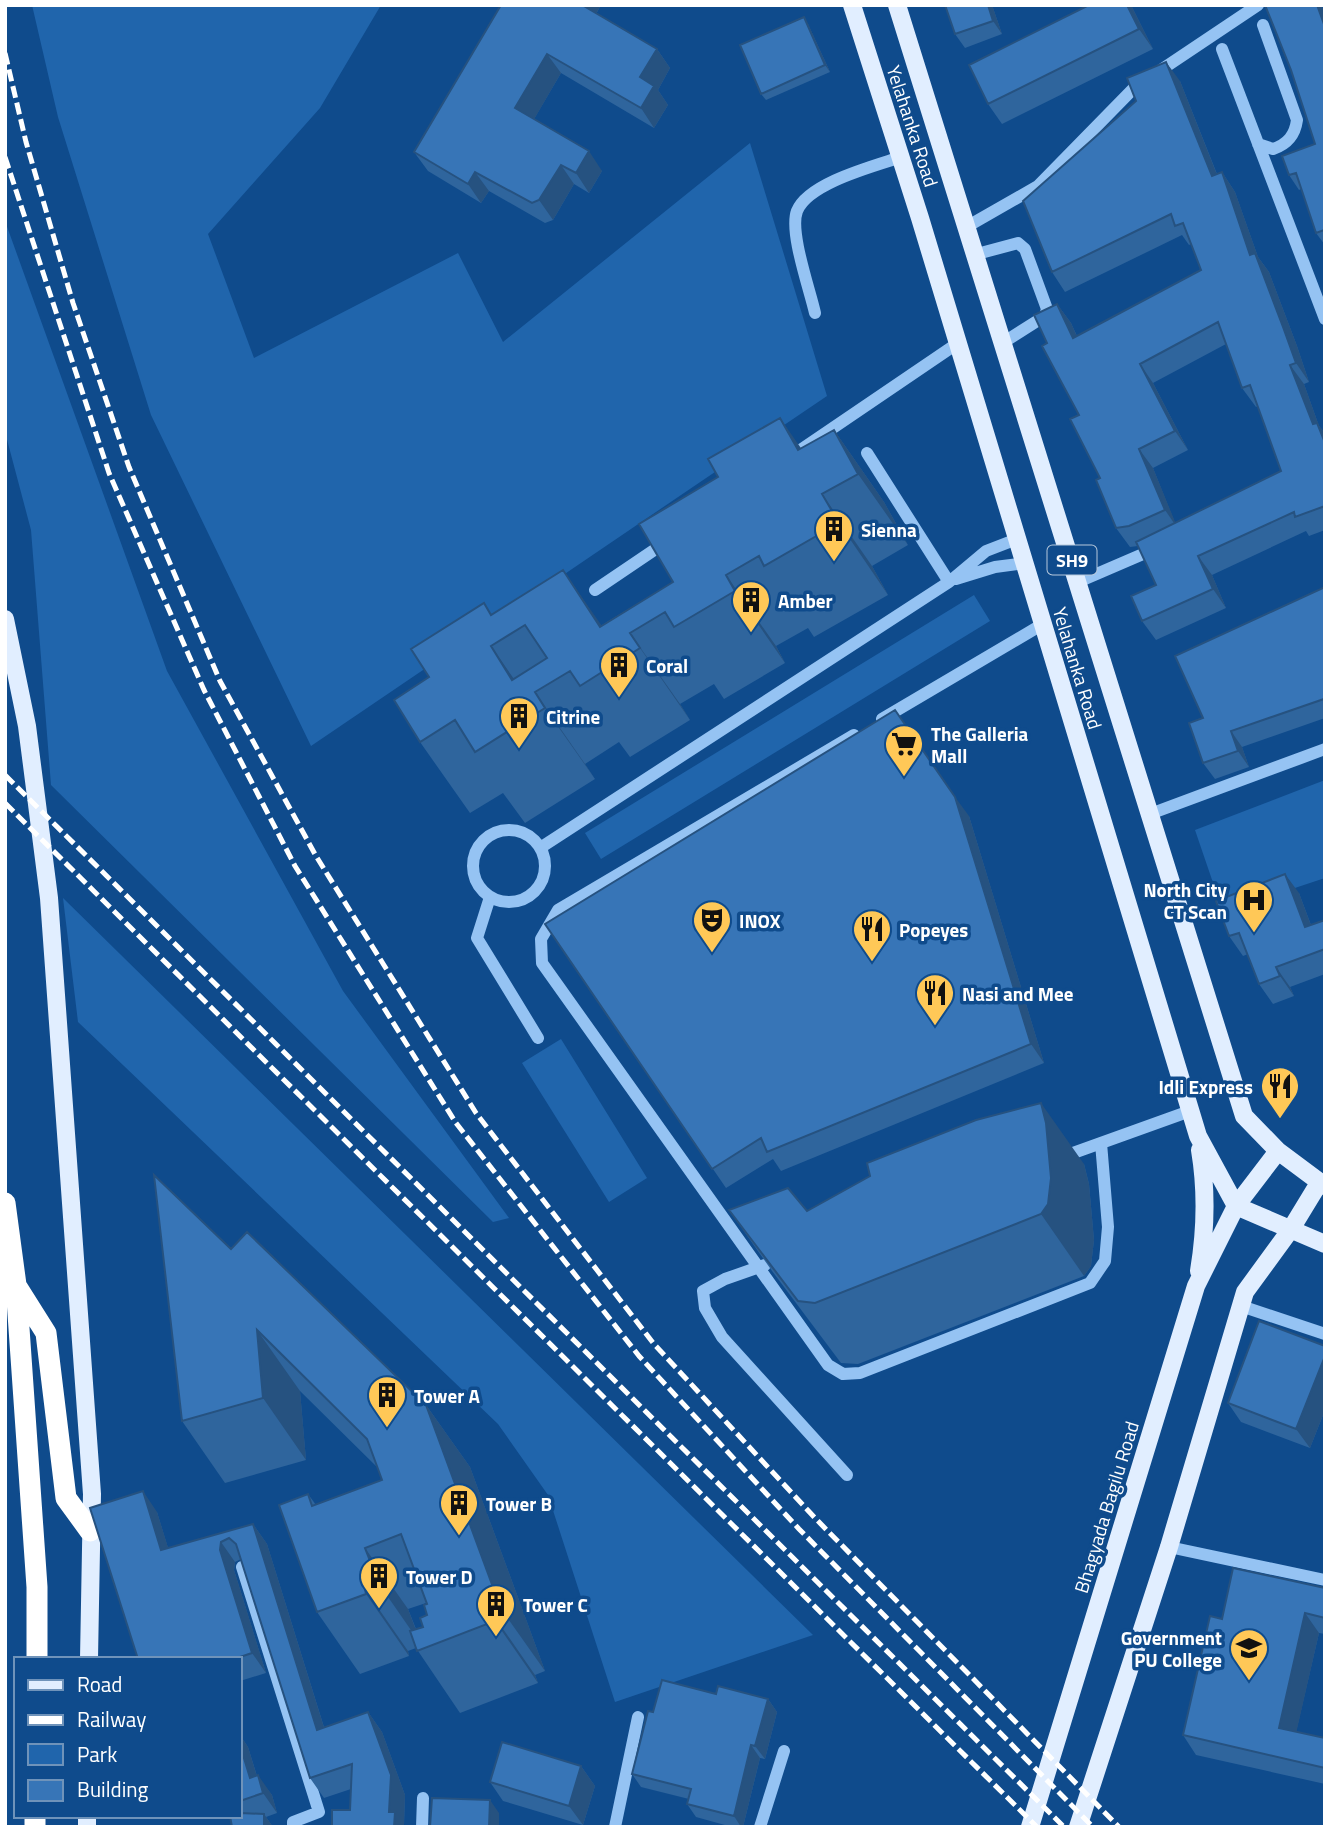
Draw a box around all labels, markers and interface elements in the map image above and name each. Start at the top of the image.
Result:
street label: Yelahanka Road [880,62,946,190]
building icon: Sienna [813,508,855,563]
place label: Sienna [861,515,917,544]
road number: SH9 [1048,546,1096,574]
building icon: Amber [730,579,772,634]
place label: Amber [778,586,832,615]
street label: Yelahanka Road [1046,603,1110,733]
building icon: Coral [598,644,640,699]
place label: Coral [646,651,688,680]
building icon: Citrine [498,695,540,750]
place label: Citrine [546,702,601,731]
place label: The Galleria Mall [931,719,1029,770]
supermarket icon: The Galleria Mall [883,723,925,778]
place label: North City CT Scan [1144,875,1227,926]
hospital icon: North City CT Scan [1233,879,1275,934]
theatre icon: INOX [691,899,733,954]
place label: INOX [739,906,781,935]
restaurant icon: Popeyes [851,908,893,963]
place label: Popeyes [899,915,968,944]
restaurant icon: Nasi and Mee [914,972,956,1027]
place label: Nasi and Mee [962,979,1074,1008]
restaurant icon: Idli Express [1259,1065,1301,1120]
place label: Idli Express [1158,1072,1253,1101]
building icon: Tower A [366,1374,408,1429]
place label: Tower A [414,1381,480,1410]
street label: Bhagyada Bagilu Road [1066,1417,1146,1597]
building icon: Tower B [438,1482,480,1537]
place label: Tower B [486,1489,552,1518]
building icon: Tower D [358,1555,400,1610]
place label: Tower D [406,1562,473,1591]
building icon: Tower C [475,1583,517,1638]
place label: Tower C [523,1590,588,1619]
place label: Government PU College [1121,1623,1222,1674]
school or university icon: Government PU College [1228,1627,1270,1682]
legend [14,1657,242,1818]
text: Road [77,1668,122,1700]
text: Railway [77,1703,146,1735]
text: Park [77,1738,117,1770]
text: Building [77,1773,149,1805]

